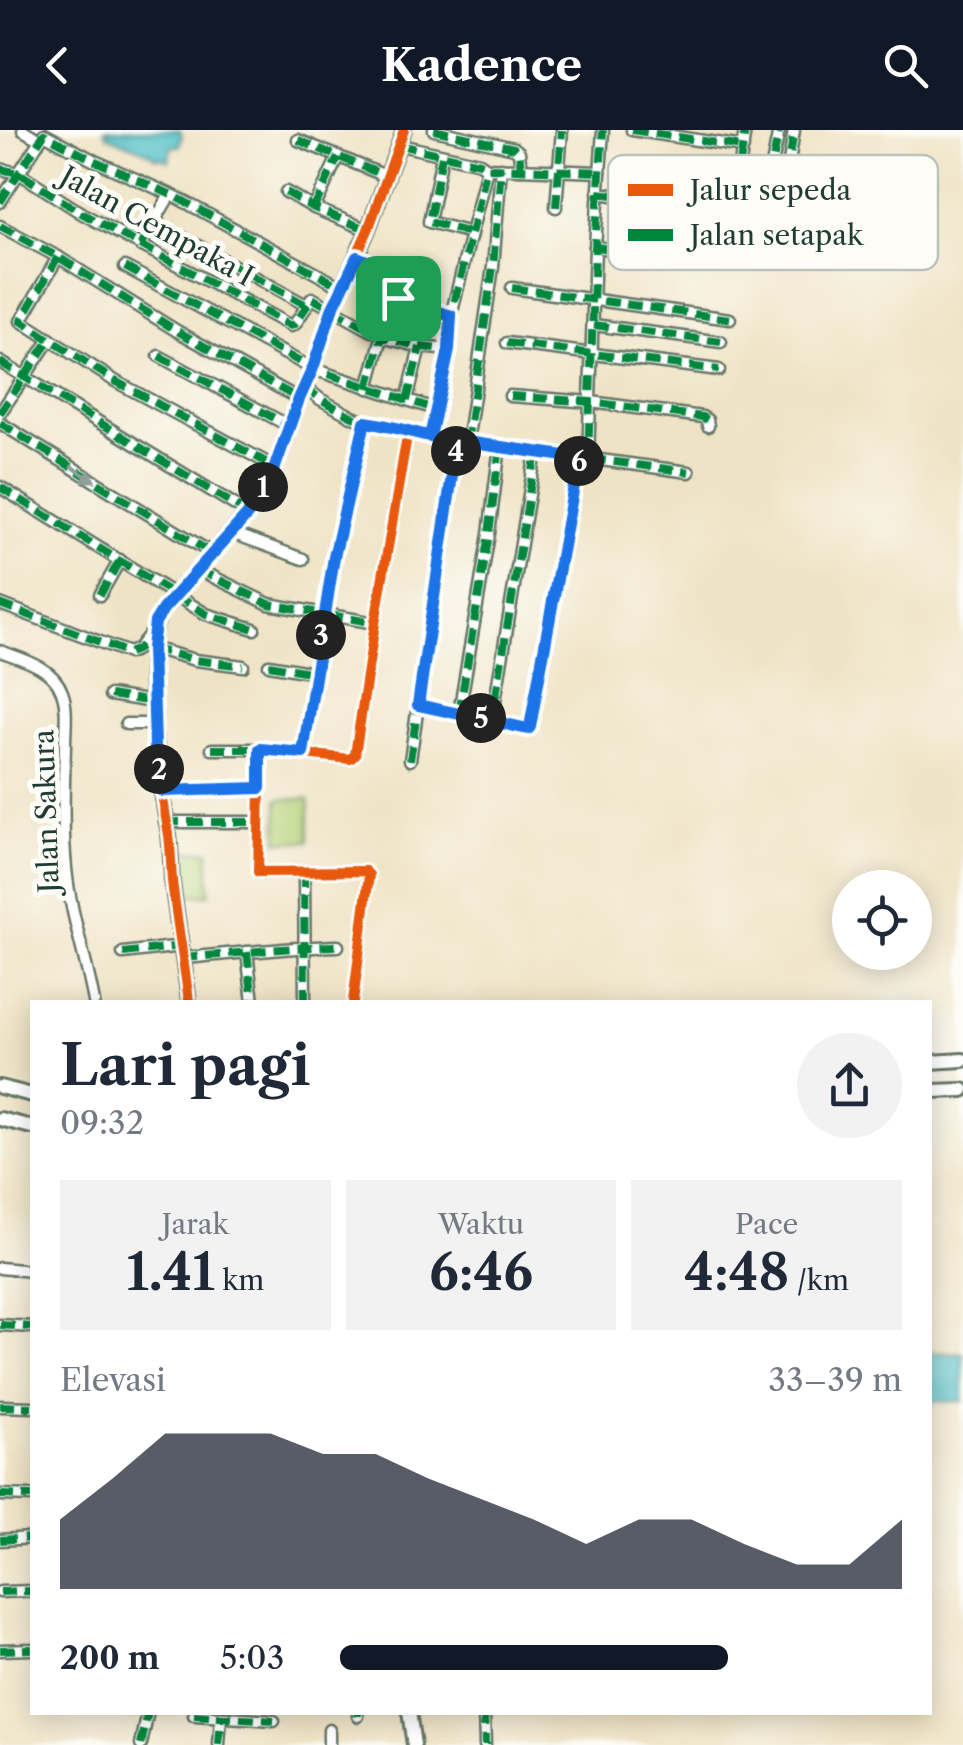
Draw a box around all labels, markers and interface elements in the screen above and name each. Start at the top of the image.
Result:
text: Kadence [381,37,582,93]
icon: back [30,38,85,93]
icon: search [878,38,933,93]
legend [608,155,938,270]
street label: Jalan Cempaka I [51,157,260,293]
text: Jalur sepeda [686,173,851,207]
text: Jalan setapak [686,218,865,252]
pin [356,256,441,341]
icon: arrive [371,271,426,326]
pin: 4 [431,426,481,476]
text: 4 [448,434,464,468]
pin: 6 [554,436,604,486]
text: 6 [571,444,587,478]
pin: 1 [238,462,288,512]
one-way arrow [69,464,97,482]
text: 1 [257,470,269,504]
pin: 3 [296,610,346,660]
text: 3 [313,618,329,652]
pin: 5 [456,693,506,743]
text: 5 [473,701,489,735]
street label: Jalan Sakura [26,728,66,897]
pin: 2 [134,744,184,794]
text: 2 [151,752,167,786]
map controls [832,870,932,970]
button: locate [832,870,932,970]
text: Lari pagi [60,1032,310,1099]
button: share [797,1033,902,1138]
text: 09:32 [60,1103,144,1142]
text: Jarak [162,1207,229,1241]
text: Waktu [438,1207,524,1241]
text: Pace [735,1207,798,1241]
text: 1.41 [126,1241,215,1303]
text: 6:46 [429,1241,533,1303]
text: 4:48 [684,1241,789,1303]
text: km [215,1263,264,1297]
text: /km [789,1263,849,1297]
text: Elevasi [60,1360,166,1399]
text: 33–39 m [768,1360,902,1399]
text: 200 m [60,1638,160,1677]
text: 5:03 [220,1638,284,1677]

